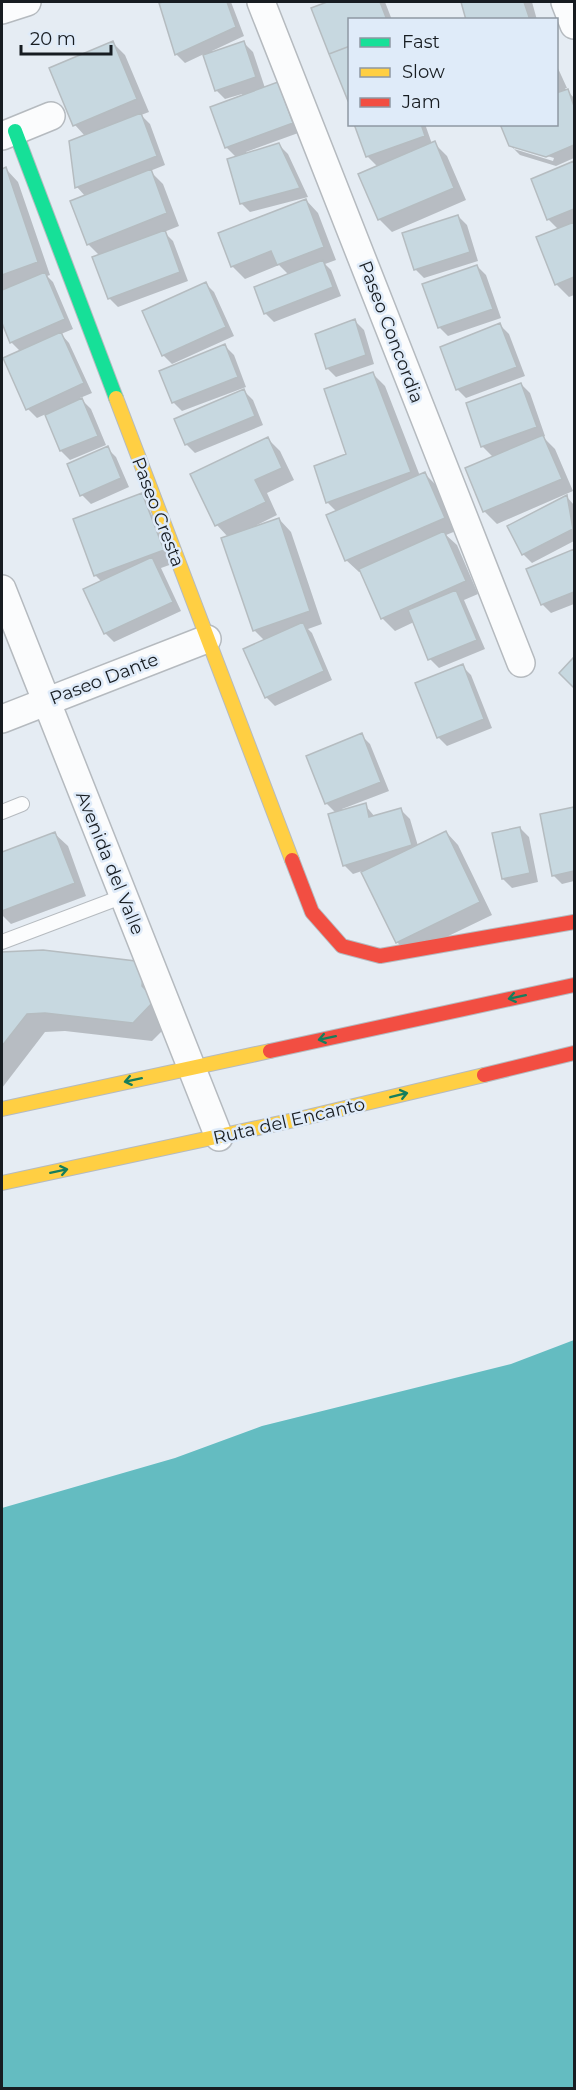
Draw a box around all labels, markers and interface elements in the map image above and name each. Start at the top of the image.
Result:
scale bar [21,18,111,56]
legend [348,18,558,126]
text: 20 m [30,28,76,50]
text: Fast [402,31,440,53]
text: Slow [402,61,445,83]
text: Jam [401,91,441,113]
street label: Paseo Concordia [354,258,428,406]
street label: Paseo Cresta [127,454,189,570]
street label: Paseo Dante [47,648,161,710]
street label: Avenida del Valle [71,788,149,938]
one-way arrow [508,992,528,1003]
one-way arrow [317,1033,336,1045]
one-way arrow [124,1075,143,1087]
one-way arrow [389,1089,408,1101]
street label: Ruta del Encanto [211,1093,367,1149]
one-way arrow [48,1165,68,1176]

